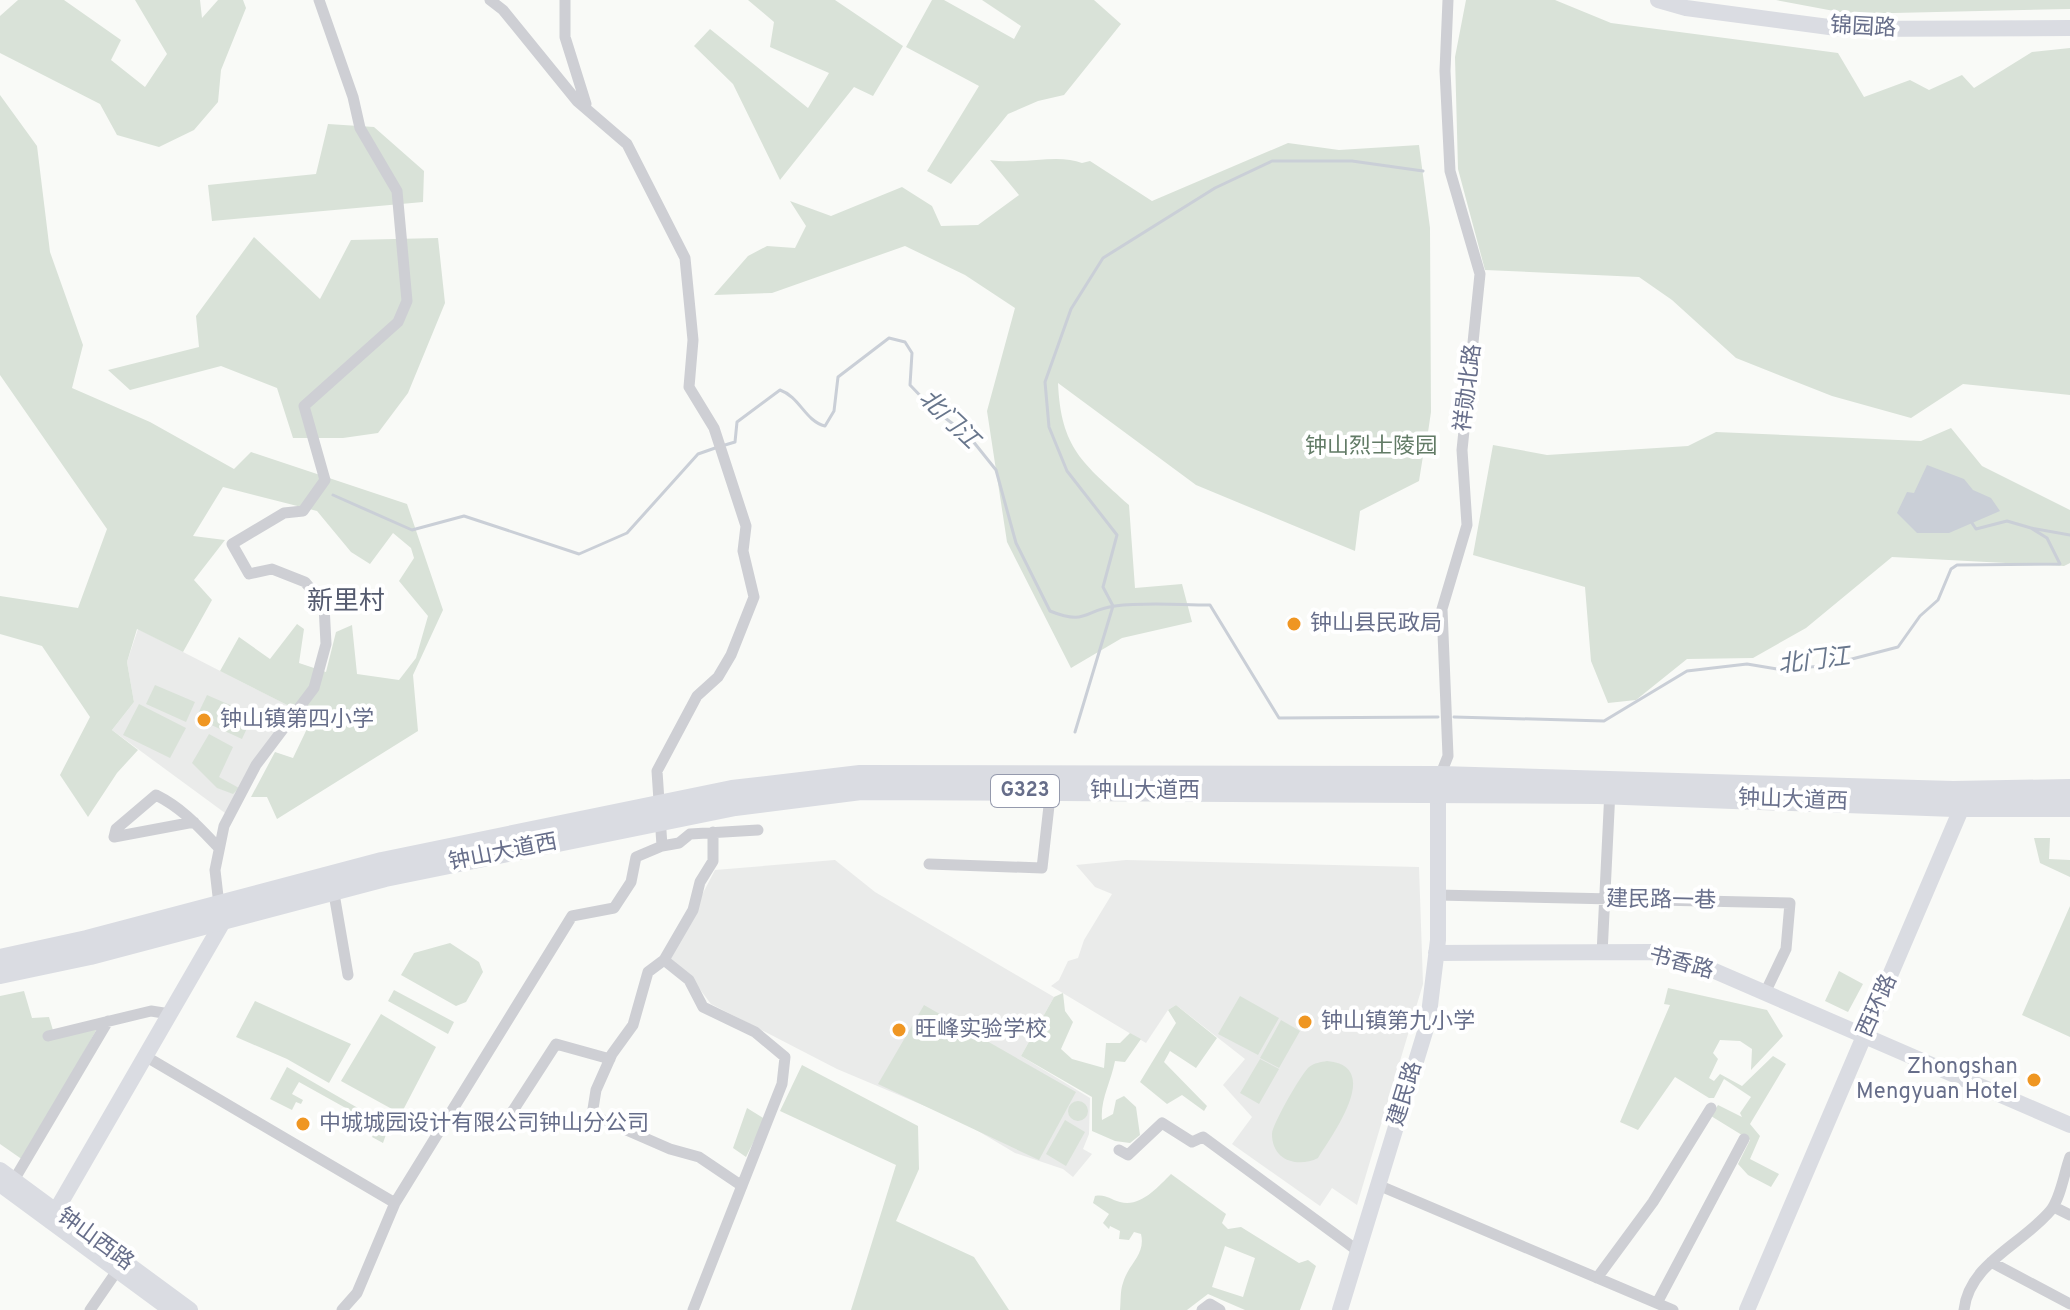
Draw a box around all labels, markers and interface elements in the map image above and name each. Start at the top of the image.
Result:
street label: 锦园路 [1829,13,1897,43]
street label: 祥勋北路 [1450,343,1488,433]
water label: 北门江 [912,384,986,458]
park label: 钟山烈士陵园 [1305,434,1437,461]
district label: 新里村 [307,586,385,619]
place label: 钟山县民政局 [1310,611,1442,638]
marker: 钟山县民政局 [1285,615,1303,633]
water label: 北门江 [1776,642,1855,681]
place label: 钟山镇第四小学 [220,707,374,734]
marker: 钟山镇第四小学 [195,711,213,729]
road number: G323 [991,775,1059,807]
street label: 钟山大道西 [1090,778,1200,805]
street label: 钟山大道西 [1738,786,1848,816]
street label: 钟山大道西 [446,829,560,877]
street label: 建民路一巷 [1606,887,1716,915]
street label: 书香路 [1646,942,1716,986]
street label: 西环路 [1852,970,1904,1042]
place label: 钟山镇第九小学 [1321,1009,1475,1036]
marker: 钟山镇第九小学 [1296,1013,1314,1031]
place label: 旺峰实验学校 [915,1017,1047,1044]
marker: 旺峰实验学校 [890,1021,908,1039]
place label: Zhongshan Mengyuan Hotel [1856,1054,2018,1106]
street label: 建民路 [1383,1058,1429,1130]
marker: Zhongshan Mengyuan Hotel [2025,1071,2043,1089]
place label: 中城城园设计有限公司钟山分公司 [319,1111,649,1138]
marker: 中城城园设计有限公司钟山分公司 [294,1115,312,1133]
street label: 钟山西路 [51,1203,139,1277]

